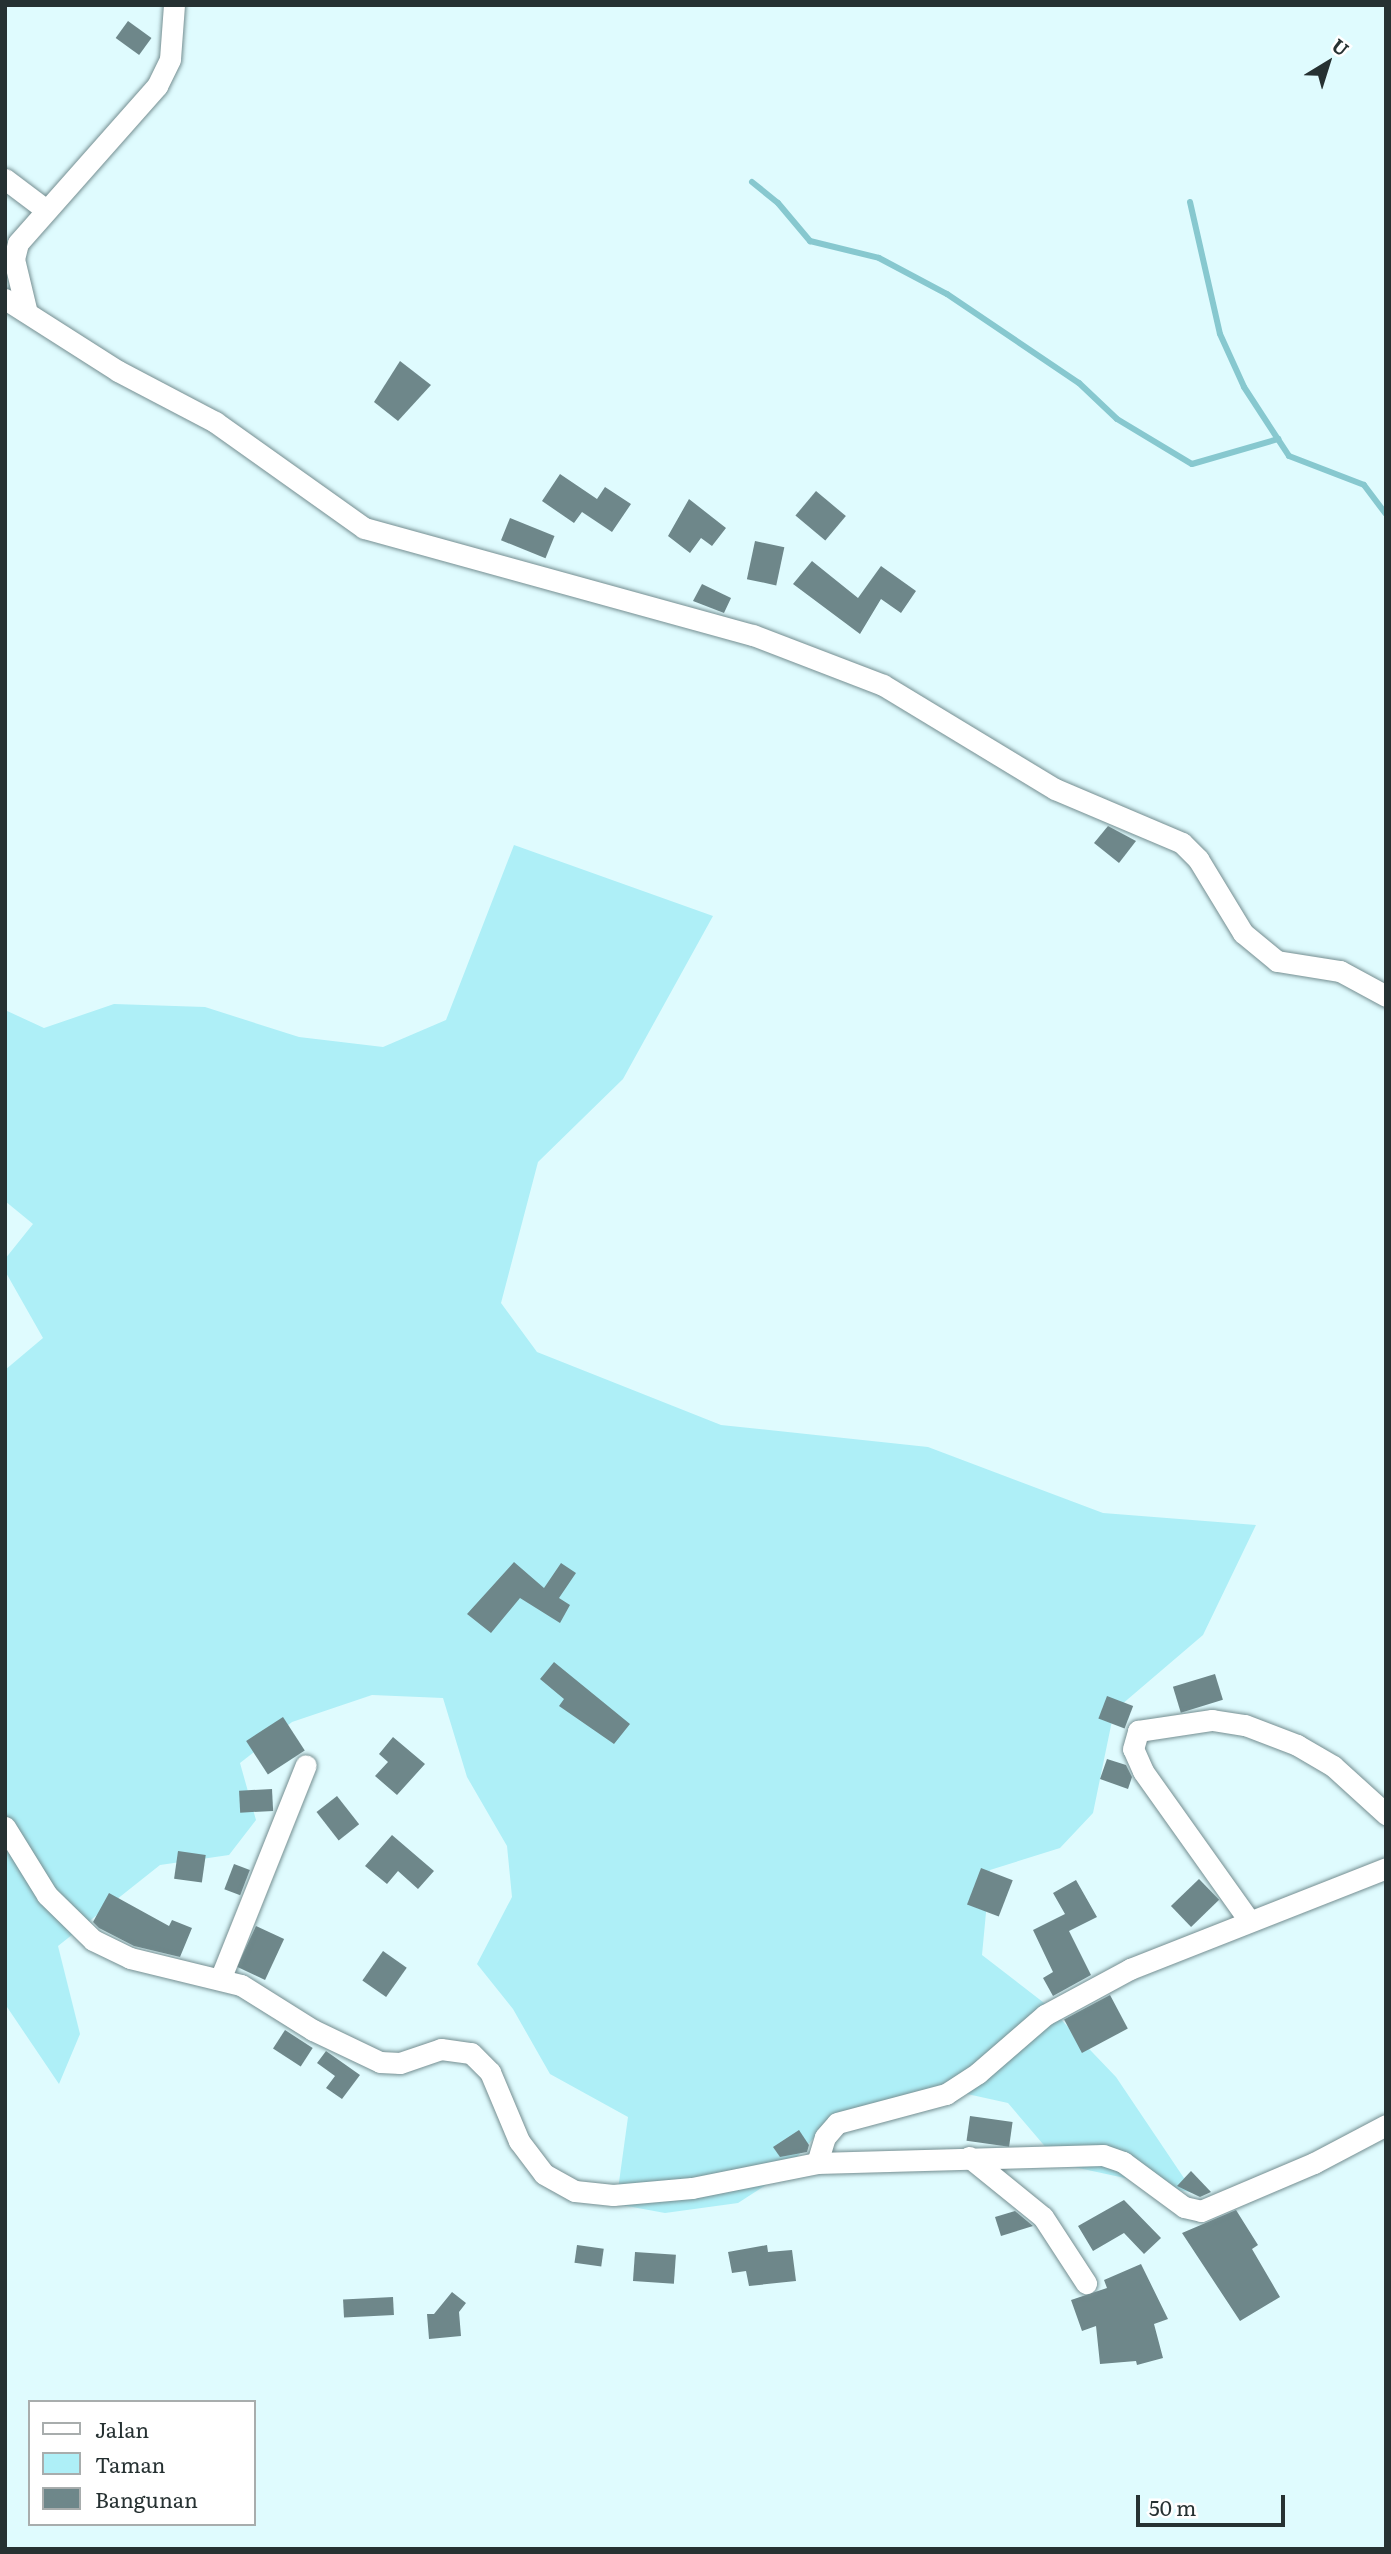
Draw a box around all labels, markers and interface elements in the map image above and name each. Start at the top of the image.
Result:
north arrow [1293,28,1363,98]
text: U [1326,31,1355,62]
legend [28,2400,256,2526]
text: Jalan [95,2413,149,2444]
text: Taman [95,2448,166,2479]
scale bar [1139,2480,1288,2524]
text: Bangunan [95,2483,198,2514]
text: 50 m [1149,2491,1196,2522]

